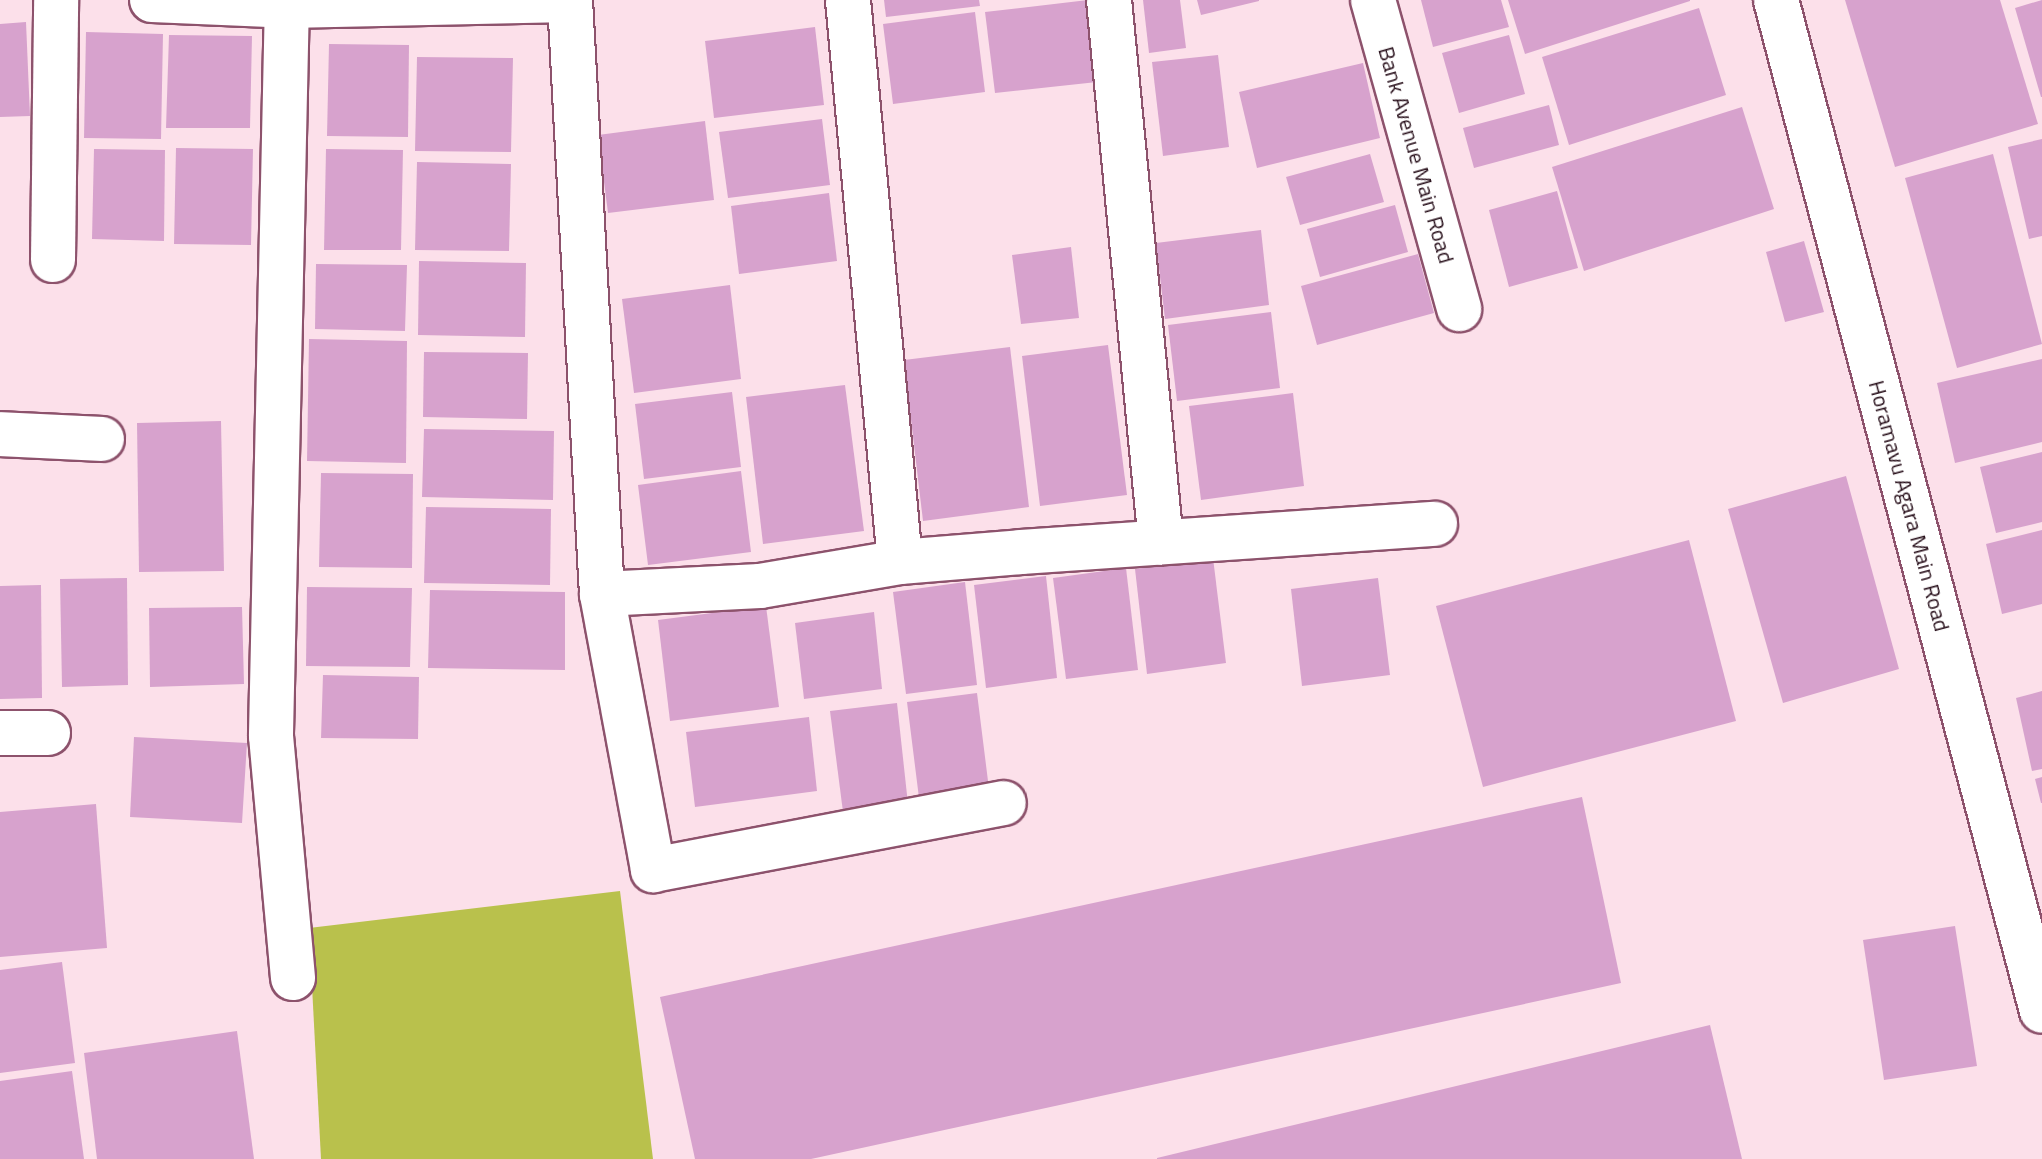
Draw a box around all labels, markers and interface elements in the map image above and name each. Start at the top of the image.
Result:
street label: Bank Avenue Main Road [1372,44,1460,266]
street label: Horamavu Agara Main Road [1863,378,1955,634]

